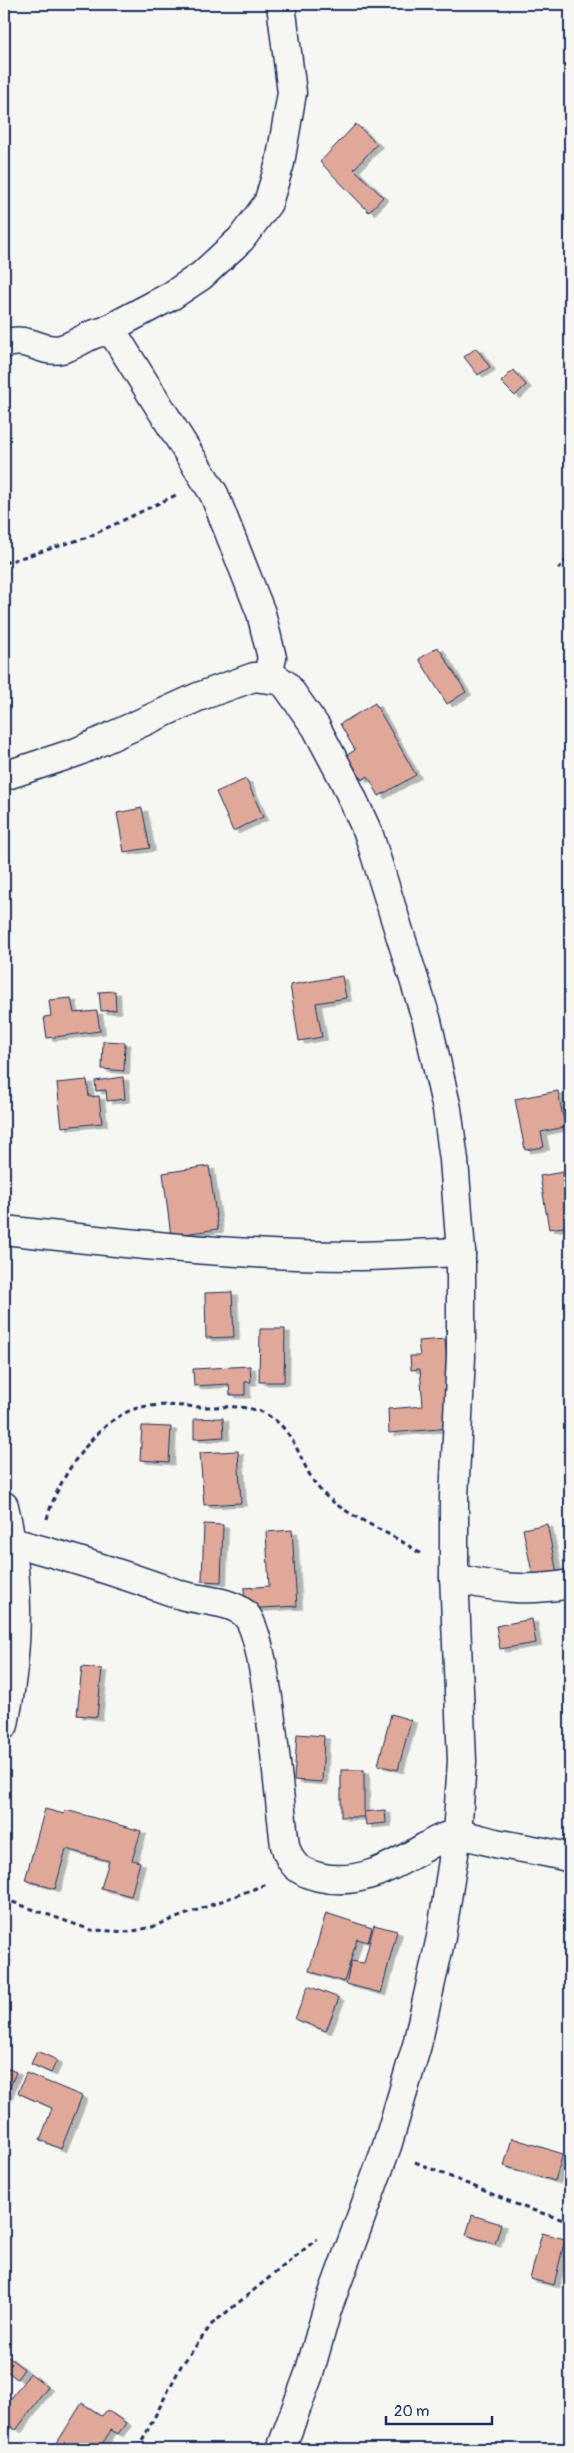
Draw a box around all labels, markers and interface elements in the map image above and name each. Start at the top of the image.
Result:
scale bar [386,2393,493,2425]
text: 20 m [394,2402,429,2421]

